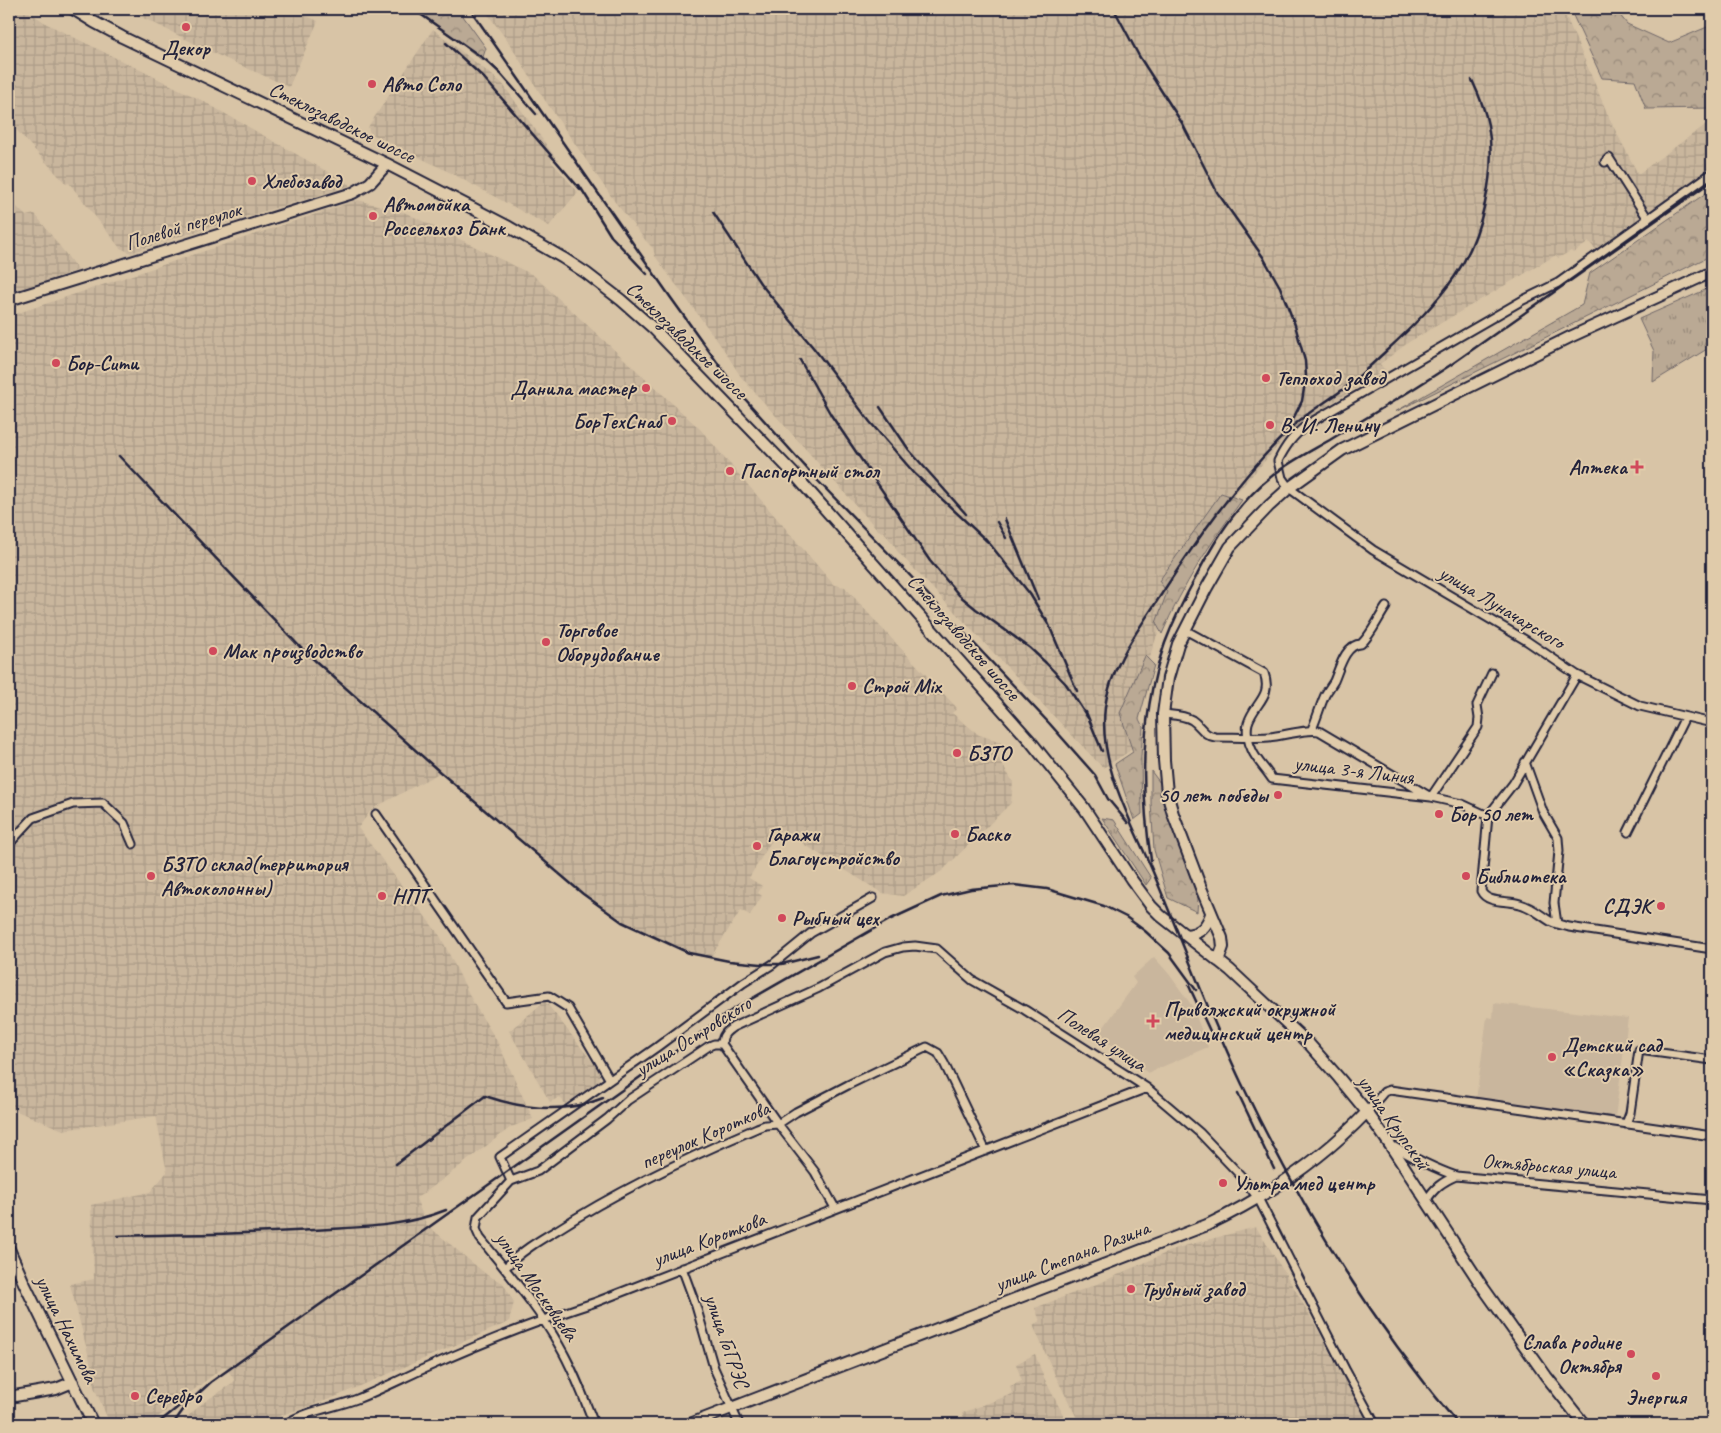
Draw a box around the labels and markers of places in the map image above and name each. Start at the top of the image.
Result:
marker: Декор [180,21,192,33]
place label: Декор [162,35,211,61]
place label: Авто Соло [382,71,463,97]
marker: Авто Соло [366,78,378,90]
place label: Хлебозавод [262,168,344,194]
marker: Хлебозавод [246,175,258,187]
place label: Автомойка Россельхоз Банк [383,191,506,241]
marker: Автомойка Россельхоз Банк [367,210,379,222]
place label: Бор-Сити [66,350,140,376]
marker: Бор-Сити [50,357,62,369]
place label: Теплоход завод [1276,365,1387,392]
marker: Теплоход завод [1260,372,1272,384]
place label: Данила мастер [511,375,637,401]
marker: Данила мастер [640,382,652,394]
place label: БорТехСнаб [573,408,667,434]
place label: В. И. Ленину [1280,412,1382,438]
marker: БорТехСнаб [666,415,678,427]
marker: В. И. Ленину [1264,419,1276,431]
place label: Аптека [1569,454,1629,480]
place label: Паспортный стол [740,458,881,484]
marker: Аптека [1631,461,1643,473]
marker: Паспортный стол [724,465,736,477]
place label: Торговое Оборудование [556,617,661,668]
marker: Торговое Оборудование [540,636,552,648]
place label: Мак производство [223,638,365,665]
marker: Мак производство [207,645,219,657]
place label: Строй Mix [862,673,942,699]
marker: Строй Mix [846,680,858,692]
place label: БЗТО [967,740,1014,766]
marker: БЗТО [951,747,963,759]
place label: 50 лет победы [1159,782,1270,808]
marker: 50 лет победы [1272,789,1284,801]
place label: Бор 50 лет [1449,801,1534,827]
marker: Бор 50 лет [1433,808,1445,820]
place label: Гаражи Благоустройство [767,821,900,871]
place label: Баско [965,821,1013,847]
marker: Баско [949,828,961,840]
marker: Гаражи Благоустройство [751,840,763,852]
place label: БЗТО склад(территория Автоколонны) [161,851,349,901]
place label: Библиотека [1476,863,1568,889]
marker: БЗТО склад(территория Автоколонны) [145,870,157,882]
marker: Библиотека [1460,870,1472,882]
place label: НПТ [392,883,434,909]
marker: НПТ [376,890,388,902]
place label: СДЭК [1603,893,1655,919]
marker: СДЭК [1655,900,1667,912]
place label: Рыбный цех [792,905,881,931]
marker: Рыбный цех [776,912,788,924]
place label: Приволжский окружной медицинский центр [1164,996,1337,1046]
marker: Приволжский окружной медицинский центр [1146,1014,1160,1028]
place label: Детский сад «Сказка» [1562,1032,1664,1083]
marker: Детский сад «Сказка» [1546,1051,1558,1063]
place label: Ультра мед центр [1233,1170,1376,1196]
marker: Ультра мед центр [1217,1177,1229,1189]
place label: Трубный завод [1141,1276,1247,1303]
marker: Трубный завод [1125,1283,1137,1295]
place label: Слава родине Октября [1522,1329,1623,1379]
marker: Слава родине Октября [1625,1348,1637,1360]
marker: Энергия [1650,1370,1662,1382]
place label: Серебро [145,1383,203,1409]
place label: Энергия [1626,1384,1688,1410]
marker: Серебро [129,1390,141,1402]

